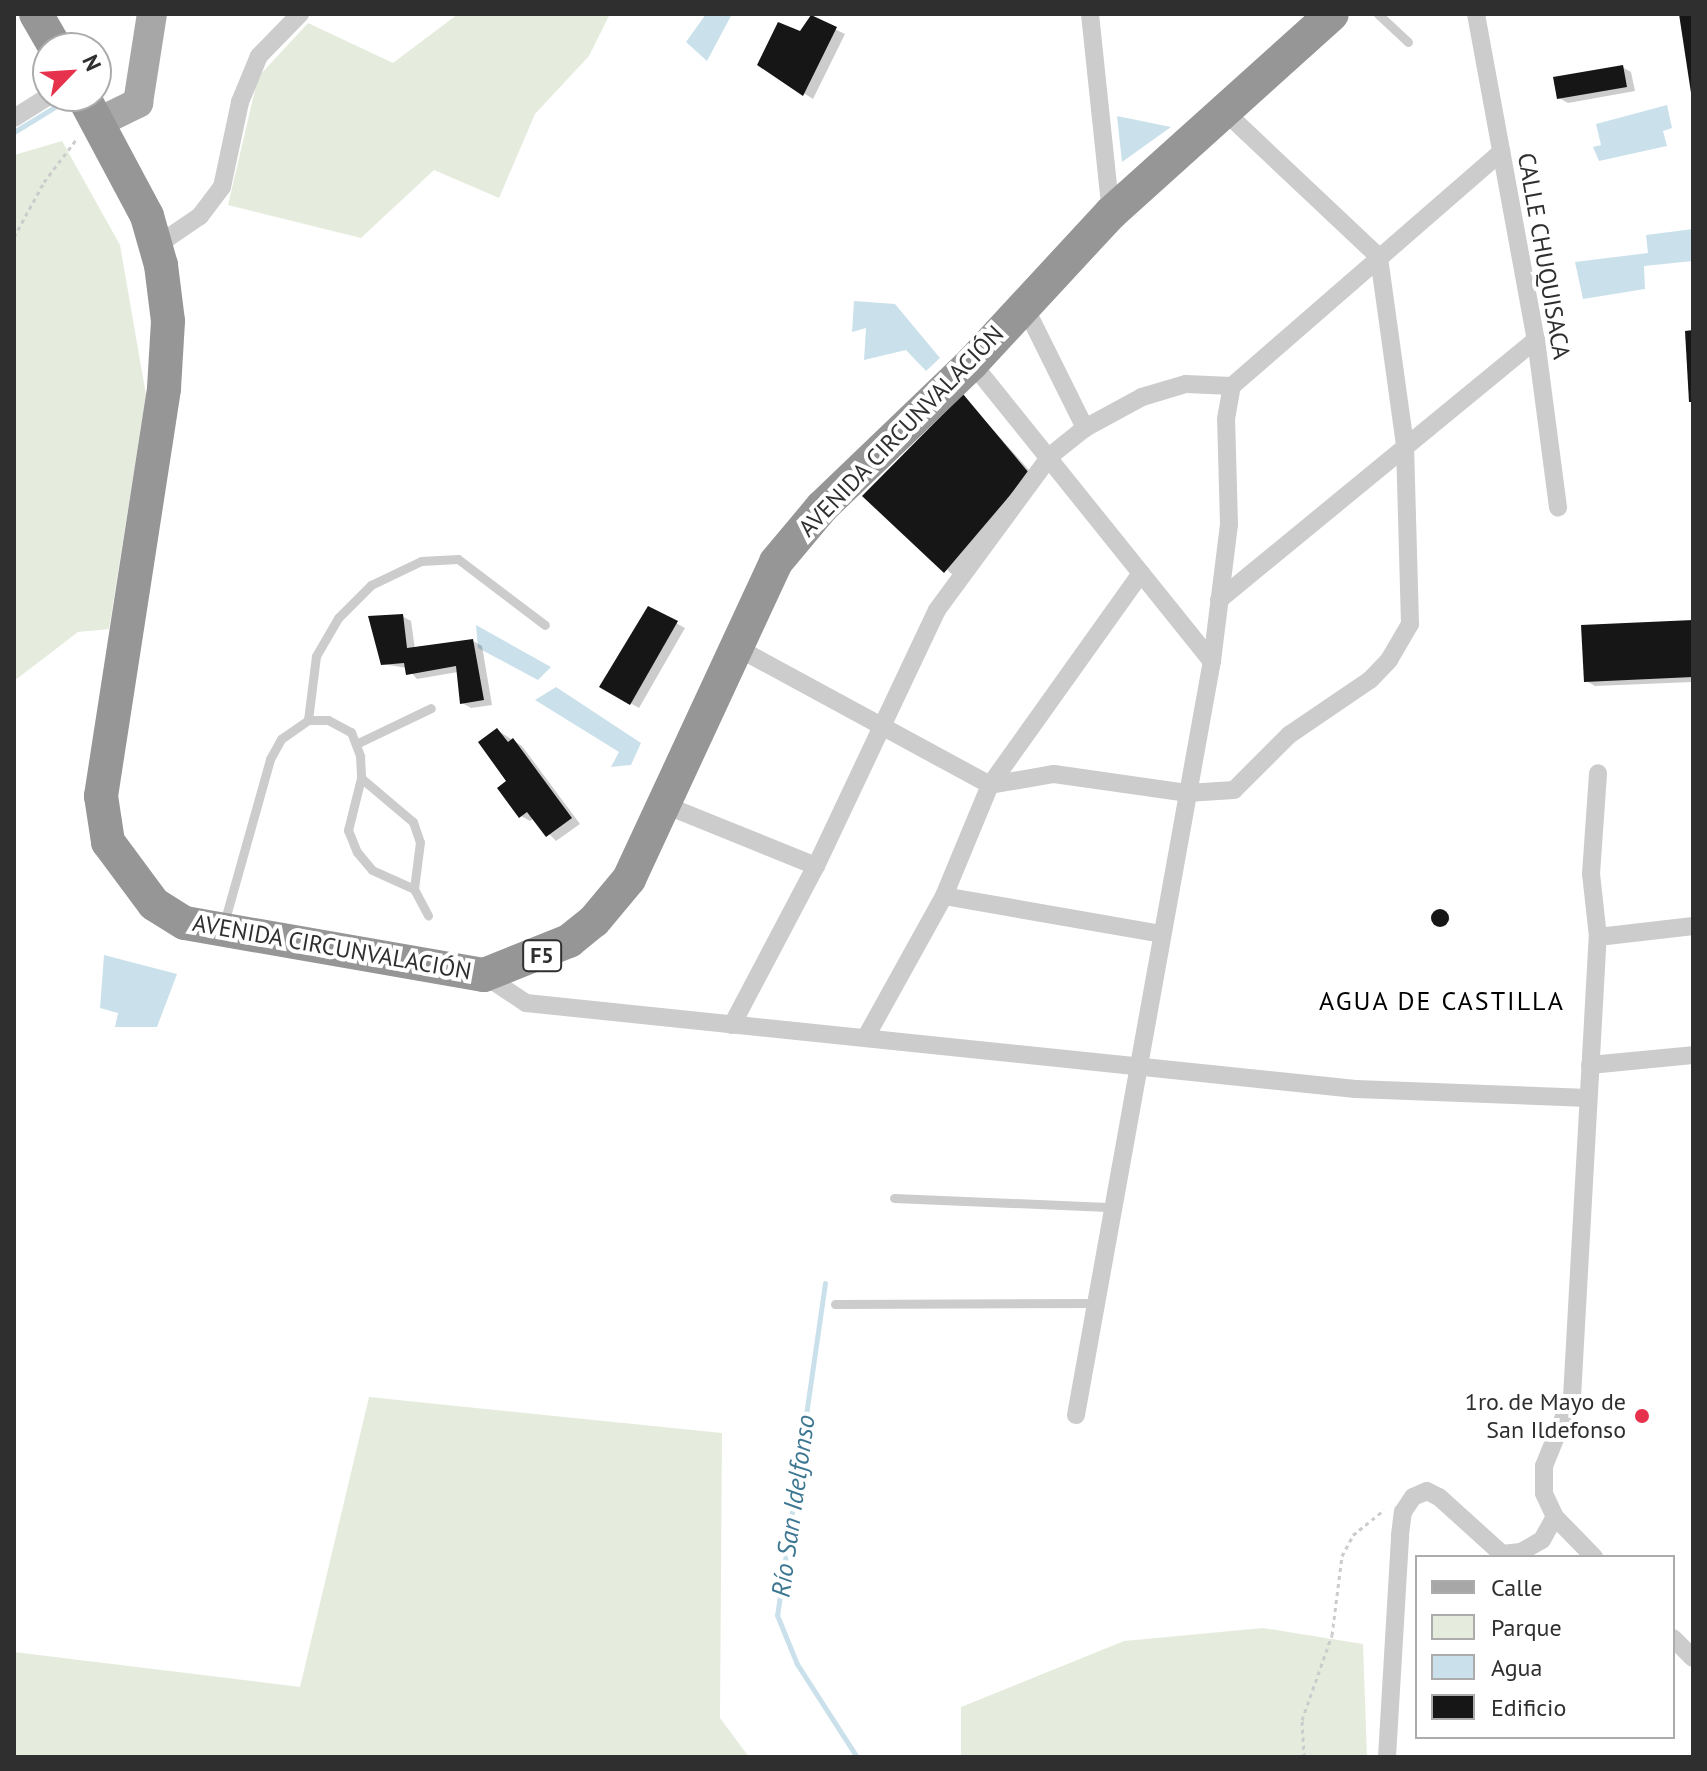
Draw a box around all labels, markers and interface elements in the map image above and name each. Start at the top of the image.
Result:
north arrow [32,32,112,112]
text: N [76,50,108,75]
street label: CALLE CHUQUISACA [1512,151,1576,361]
street label: AVENIDA CIRCUNVALACIÓN [792,319,1010,543]
street label: AVENIDA CIRCUNVALACIÓN [190,908,474,986]
road number: F5 [522,938,562,974]
district label: AGUA DE CASTILLA [1319,985,1565,1017]
place label: 1ro. de Mayo de San Ildefonso [1463,1388,1626,1444]
marker: 1ro. de Mayo de San Ildefonso [1633,1407,1651,1425]
water label: Río San Idelfonso [765,1413,821,1599]
legend [1415,1555,1675,1739]
text: Calle [1491,1572,1542,1603]
text: Parque [1491,1612,1562,1643]
text: Agua [1491,1652,1542,1683]
text: Edificio [1491,1692,1566,1723]

